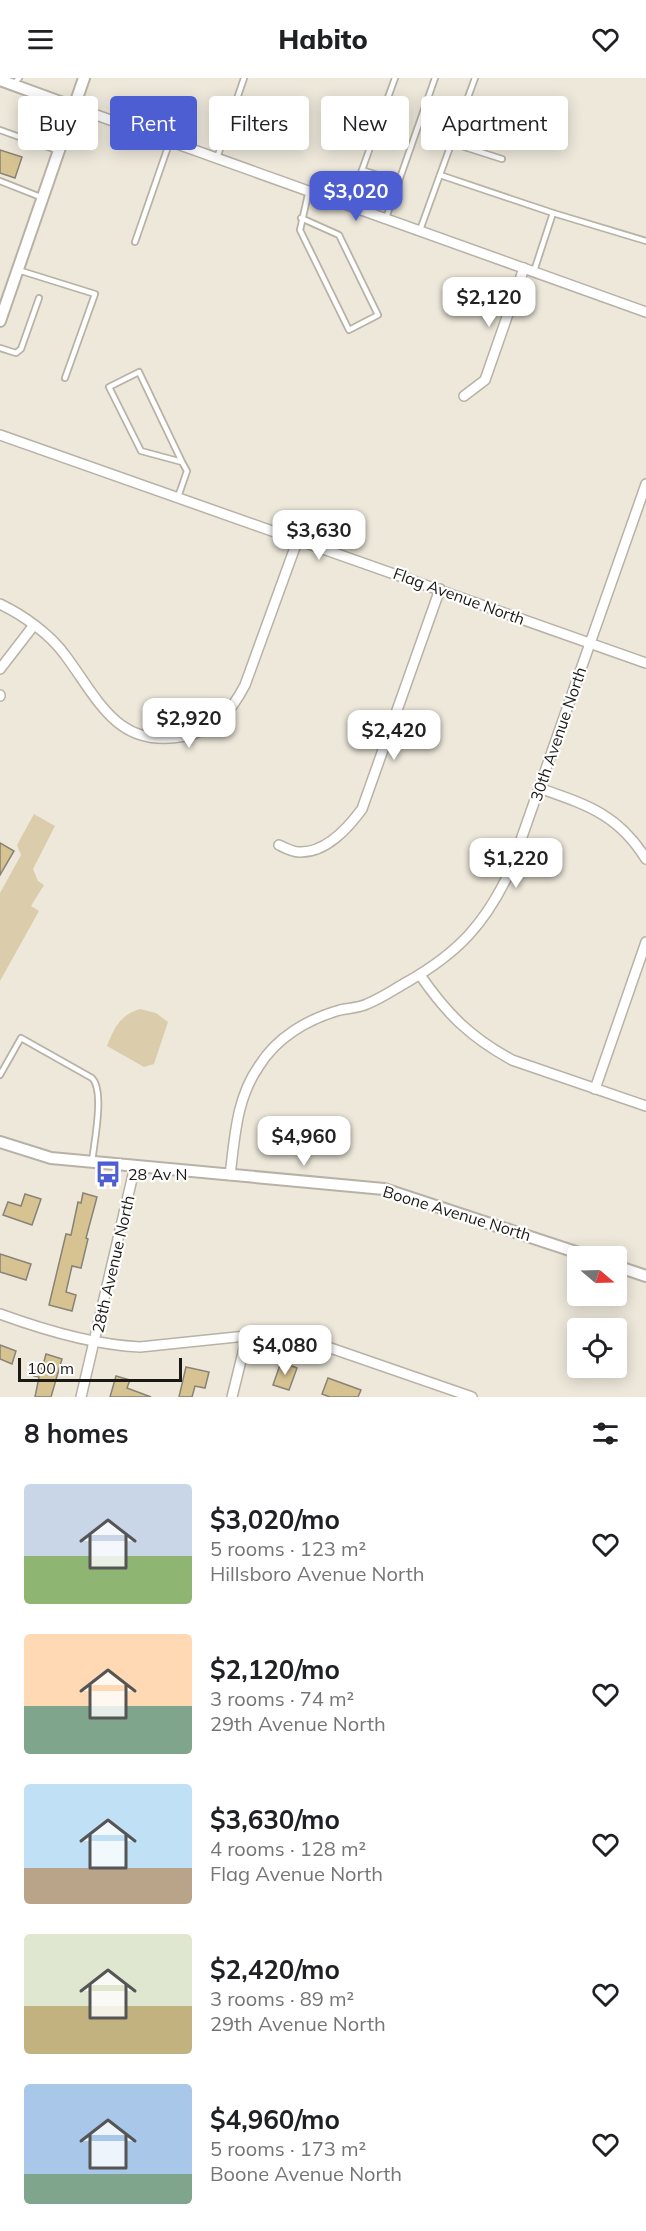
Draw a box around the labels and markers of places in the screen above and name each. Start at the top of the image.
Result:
pin: $3,020 [307,171,405,222]
pin: $2,120 [440,277,538,328]
pin: $3,630 [270,510,368,561]
pin: $2,920 [140,698,238,749]
pin: $2,420 [345,710,443,761]
pin: $1,220 [467,838,565,889]
pin: $4,960 [255,1116,353,1167]
bus stop icon: 28 Av N [93,1159,123,1189]
place label: 28 Av N [128,1164,187,1184]
pin: $4,080 [236,1325,334,1376]

